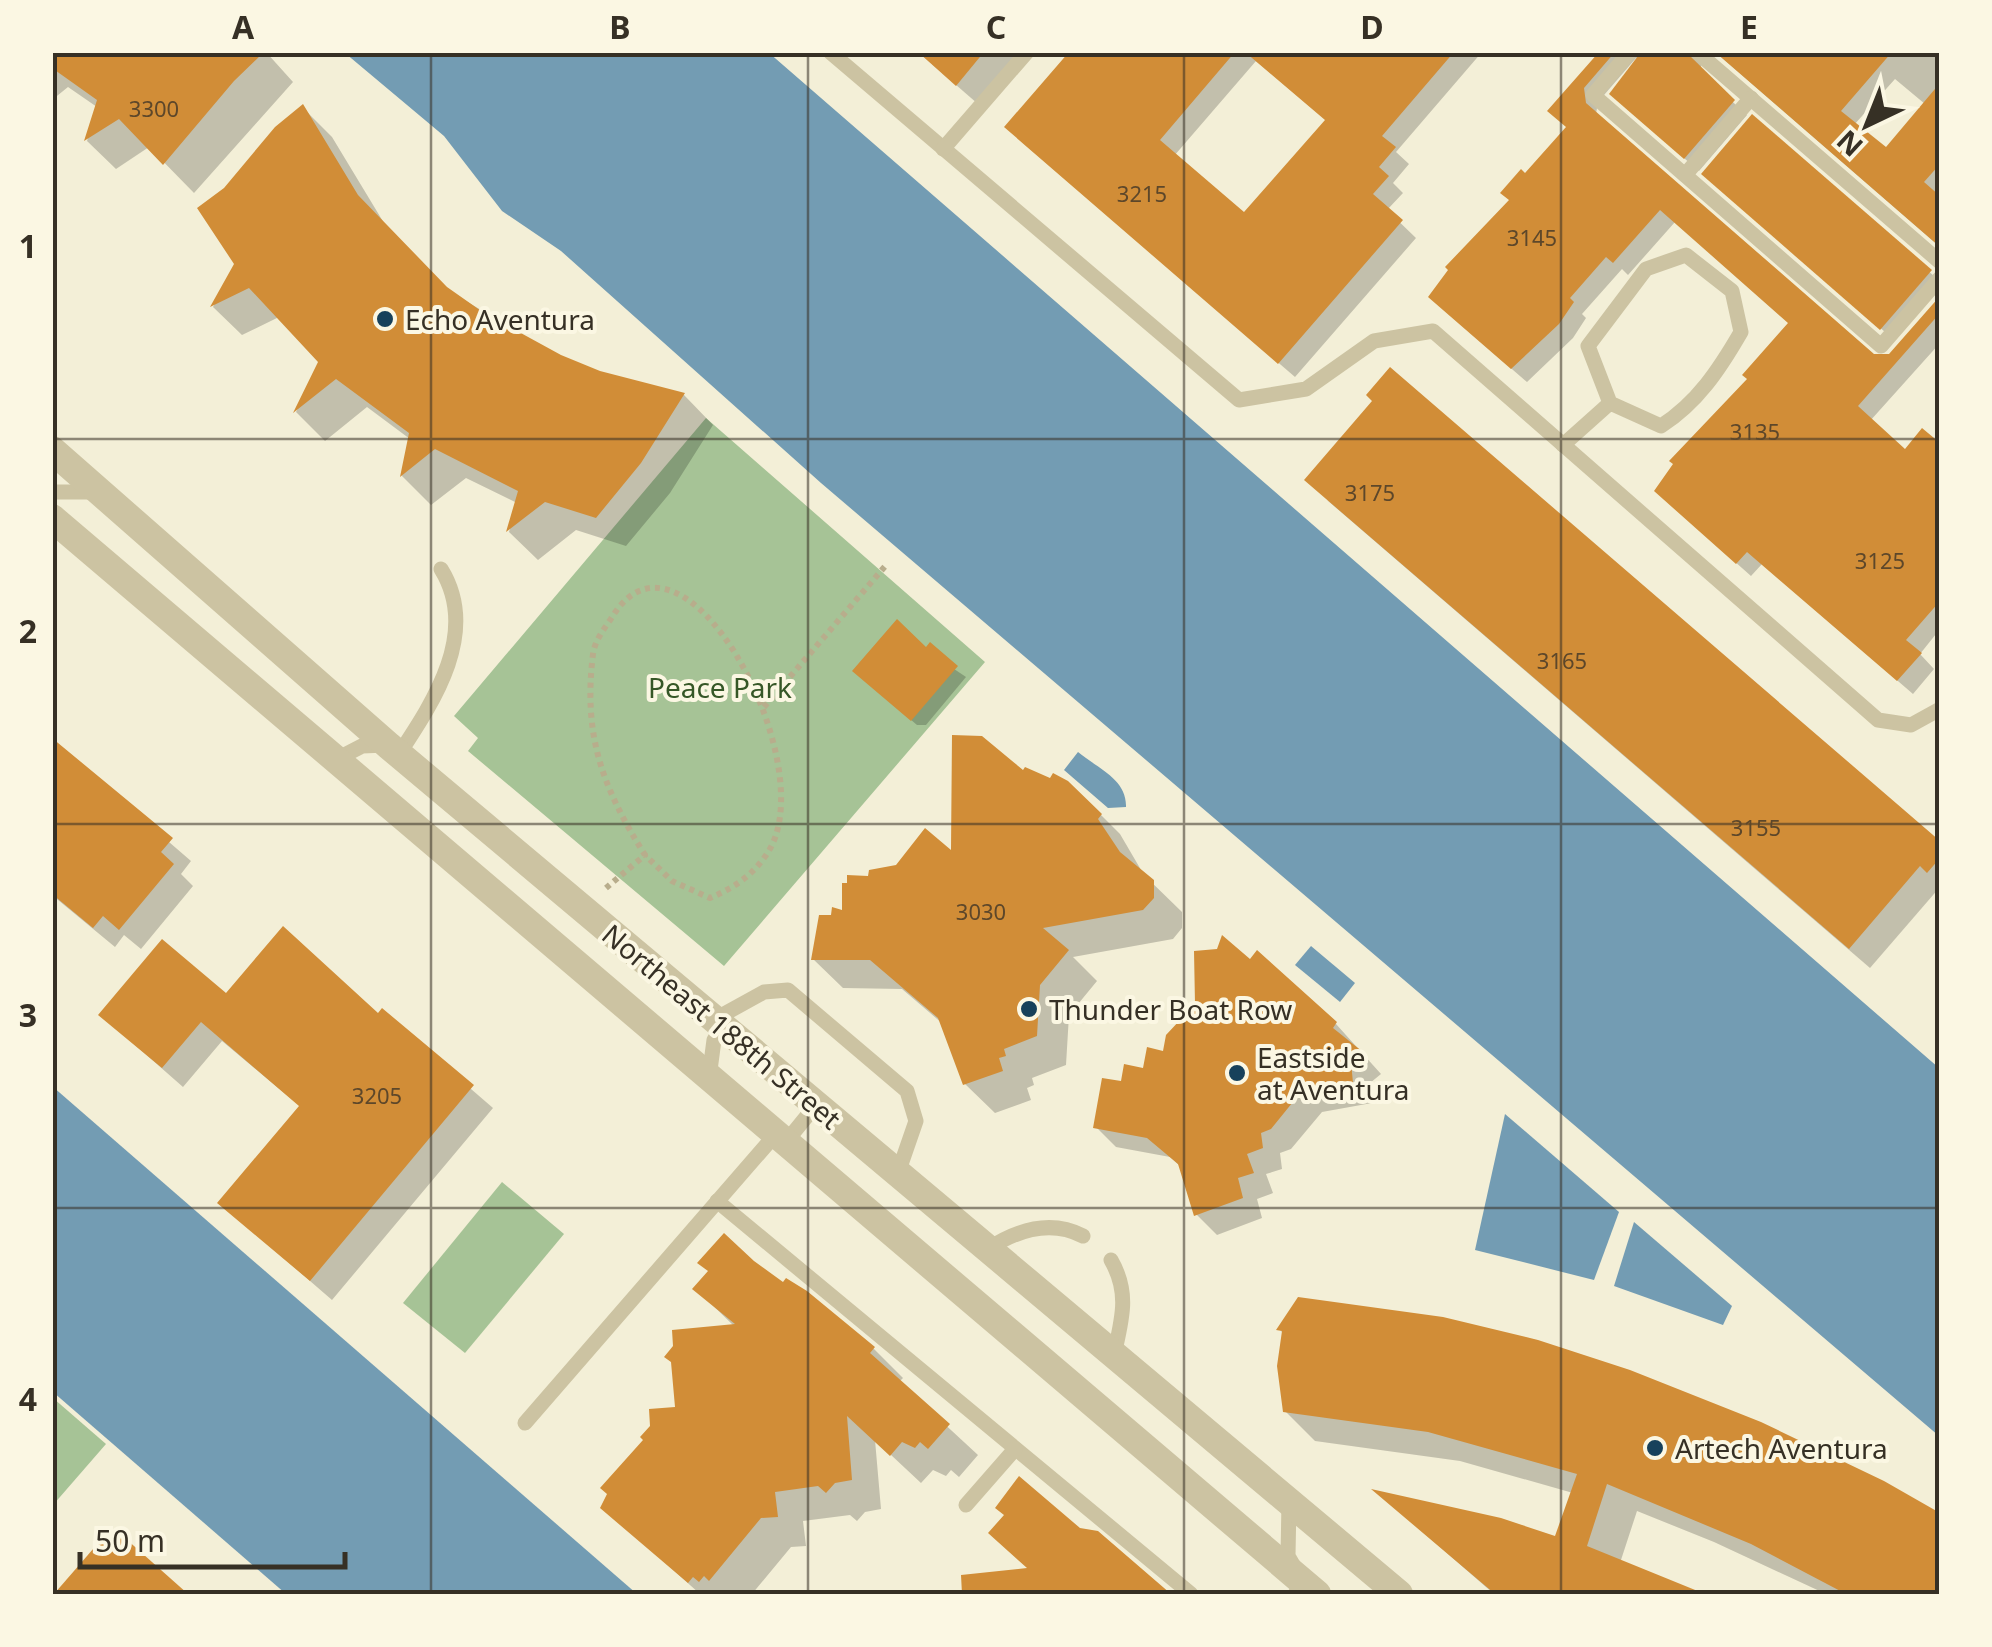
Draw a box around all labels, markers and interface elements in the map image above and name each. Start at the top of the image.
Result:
text: A [232,5,255,48]
text: B [609,5,631,48]
text: C [986,5,1006,48]
text: D [1360,5,1384,48]
text: E [1740,5,1758,48]
north arrow [1817,75,1917,175]
house number: 3300 [129,93,179,123]
text: N [1828,122,1871,166]
house number: 3215 [1117,178,1167,208]
house number: 3145 [1507,222,1557,252]
text: 1 [19,224,37,267]
place label: Echo Aventura [405,300,595,338]
marker: Echo Aventura [374,308,396,330]
house number: 3135 [1730,416,1780,446]
house number: 3175 [1345,477,1395,507]
house number: 3125 [1855,545,1905,575]
text: 2 [19,609,37,652]
house number: 3165 [1537,645,1587,675]
park label: Peace Park [648,668,792,706]
house number: 3155 [1731,812,1781,842]
house number: 3030 [956,896,1006,926]
street label: Northeast 188th Street [595,915,849,1137]
place label: Thunder Boat Row [1049,990,1292,1028]
text: 3 [19,993,37,1036]
marker: Thunder Boat Row [1018,998,1040,1020]
place label: Eastside at Aventura [1257,1038,1409,1108]
marker: Eastside at Aventura [1226,1062,1248,1084]
house number: 3205 [352,1080,402,1110]
text: 4 [19,1377,37,1420]
place label: Artech Aventura [1675,1429,1888,1467]
marker: Artech Aventura [1644,1437,1666,1459]
scale bar [80,1507,345,1569]
text: 50 m [95,1520,165,1561]

